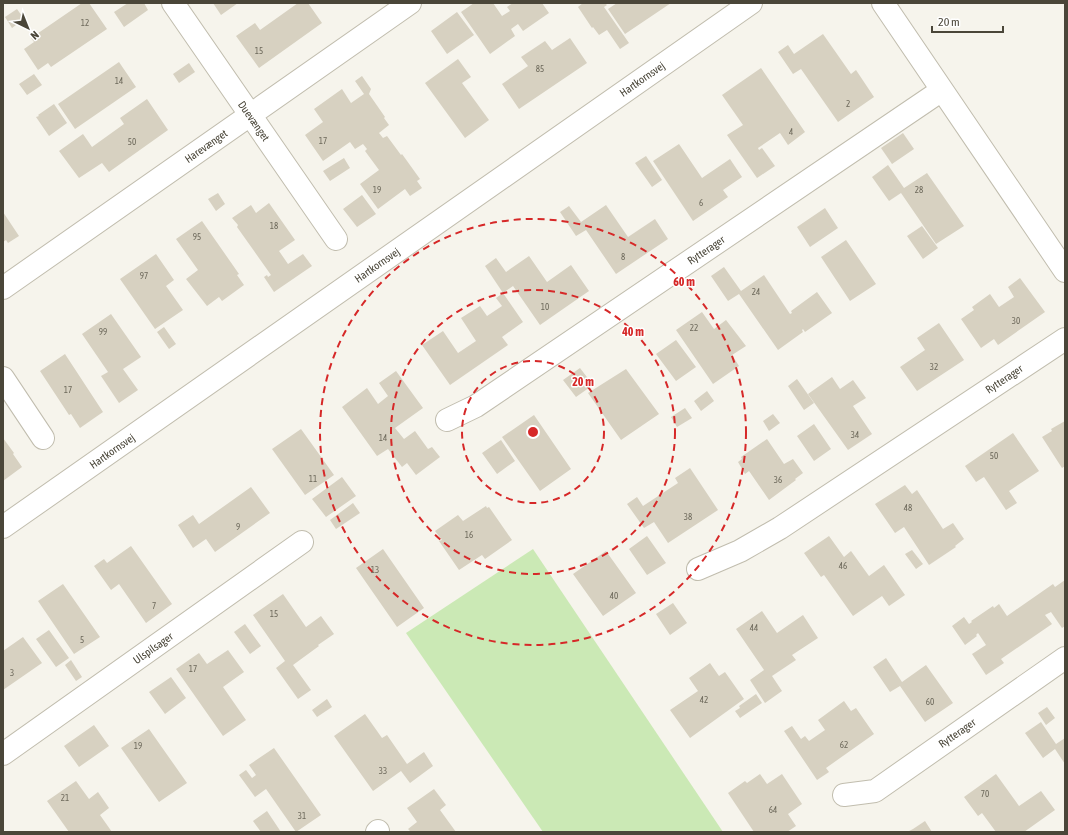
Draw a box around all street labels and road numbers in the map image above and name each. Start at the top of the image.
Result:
street label: Hartkornsvej [617,59,667,99]
street label: Duevænget [236,99,272,143]
street label: Harevænget [182,127,230,165]
street label: Rytterager [685,233,727,267]
street label: Hartkornsvej [352,245,402,285]
street label: Rytterager [983,362,1025,396]
street label: Hartkornsvej [87,431,137,471]
street label: Ulspilsager [131,630,176,666]
street label: Rytterager [936,716,978,750]

